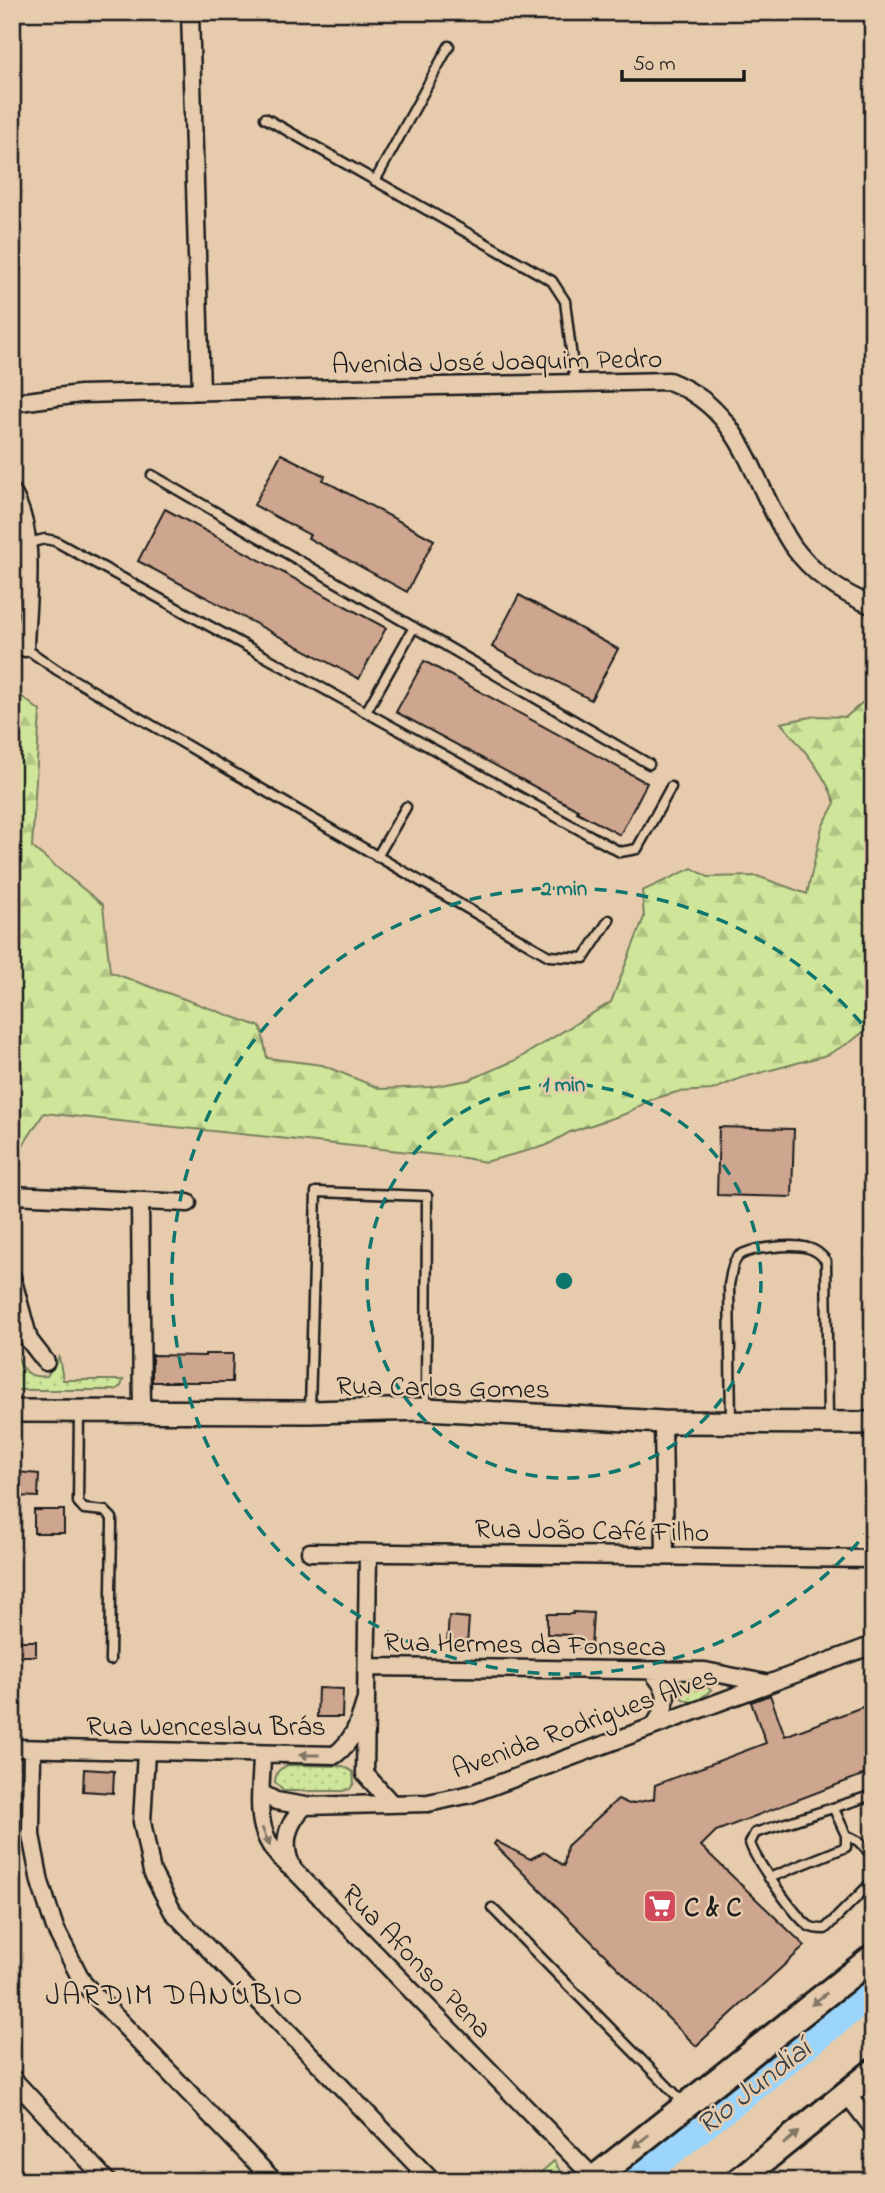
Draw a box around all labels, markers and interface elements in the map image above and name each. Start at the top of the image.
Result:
scale bar [622,38,745,82]
text: 50 m [633,50,676,80]
street label: Avenida José Joaquim Pedro [331,340,663,387]
text: 2 min [540,875,587,905]
text: 1 min [543,1071,585,1101]
centre of rings [552,1269,576,1293]
street label: Rua Carlos Gomes [336,1367,550,1412]
street label: Rua João Café Filho [474,1510,710,1555]
street label: Rua Hermes da Fonseca [383,1624,667,1669]
street label: Avenida Rodrigues Alves [446,1657,724,1791]
street label: Rua Wenceslau Brás [86,1708,326,1749]
one-way arrow [297,1749,319,1761]
one-way arrow [260,1827,272,1847]
street label: Rua Afonso Pena [330,1875,500,2049]
supermarket icon: C & C [641,1887,679,1925]
place label: C & C [684,1889,742,1930]
district label: JARDIM DANÚBIO [45,1975,305,2019]
one-way arrow [811,1991,829,2006]
water label: Rio Jundiaí [688,2027,825,2147]
one-way arrow [781,2130,799,2145]
one-way arrow [633,2133,651,2148]

